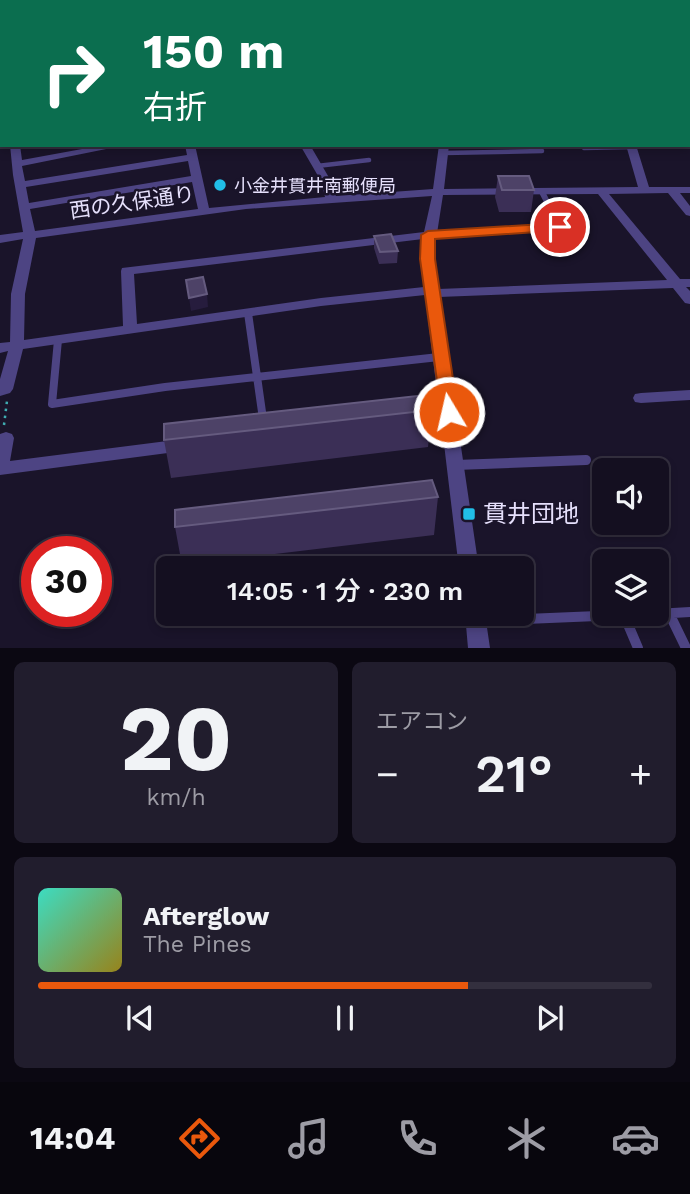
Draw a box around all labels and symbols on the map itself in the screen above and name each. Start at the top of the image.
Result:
place label: 小金井貫井南郵便局 [234,175,396,196]
marker: 小金井貫井南郵便局 [212,177,228,193]
street label: 西の久保通り [68,181,196,223]
pin [530,197,590,257]
position arrow [412,375,486,449]
place label: 貫井団地 [483,500,579,528]
marker: 貫井団地 [461,506,477,522]
speed limit sign: 30 [21,536,112,627]

